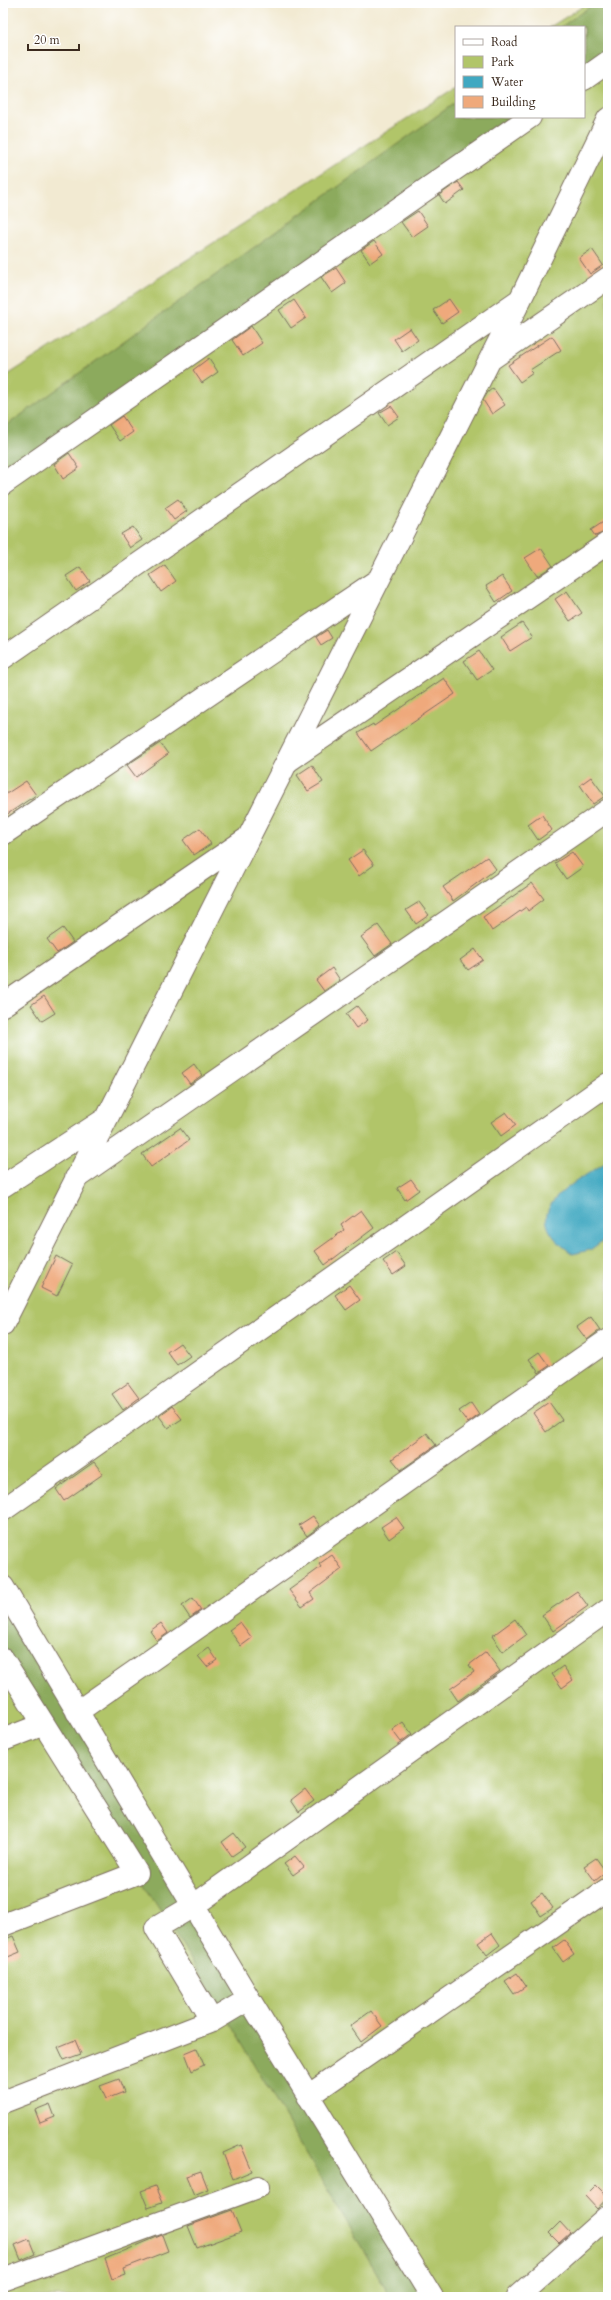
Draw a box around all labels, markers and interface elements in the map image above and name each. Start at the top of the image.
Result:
scale bar [28,26,79,52]
legend [455,26,585,118]
text: 20 m [34,32,61,48]
text: Road [491,34,518,50]
text: Park [491,54,515,70]
text: Water [490,74,524,90]
text: Building [491,94,536,110]

